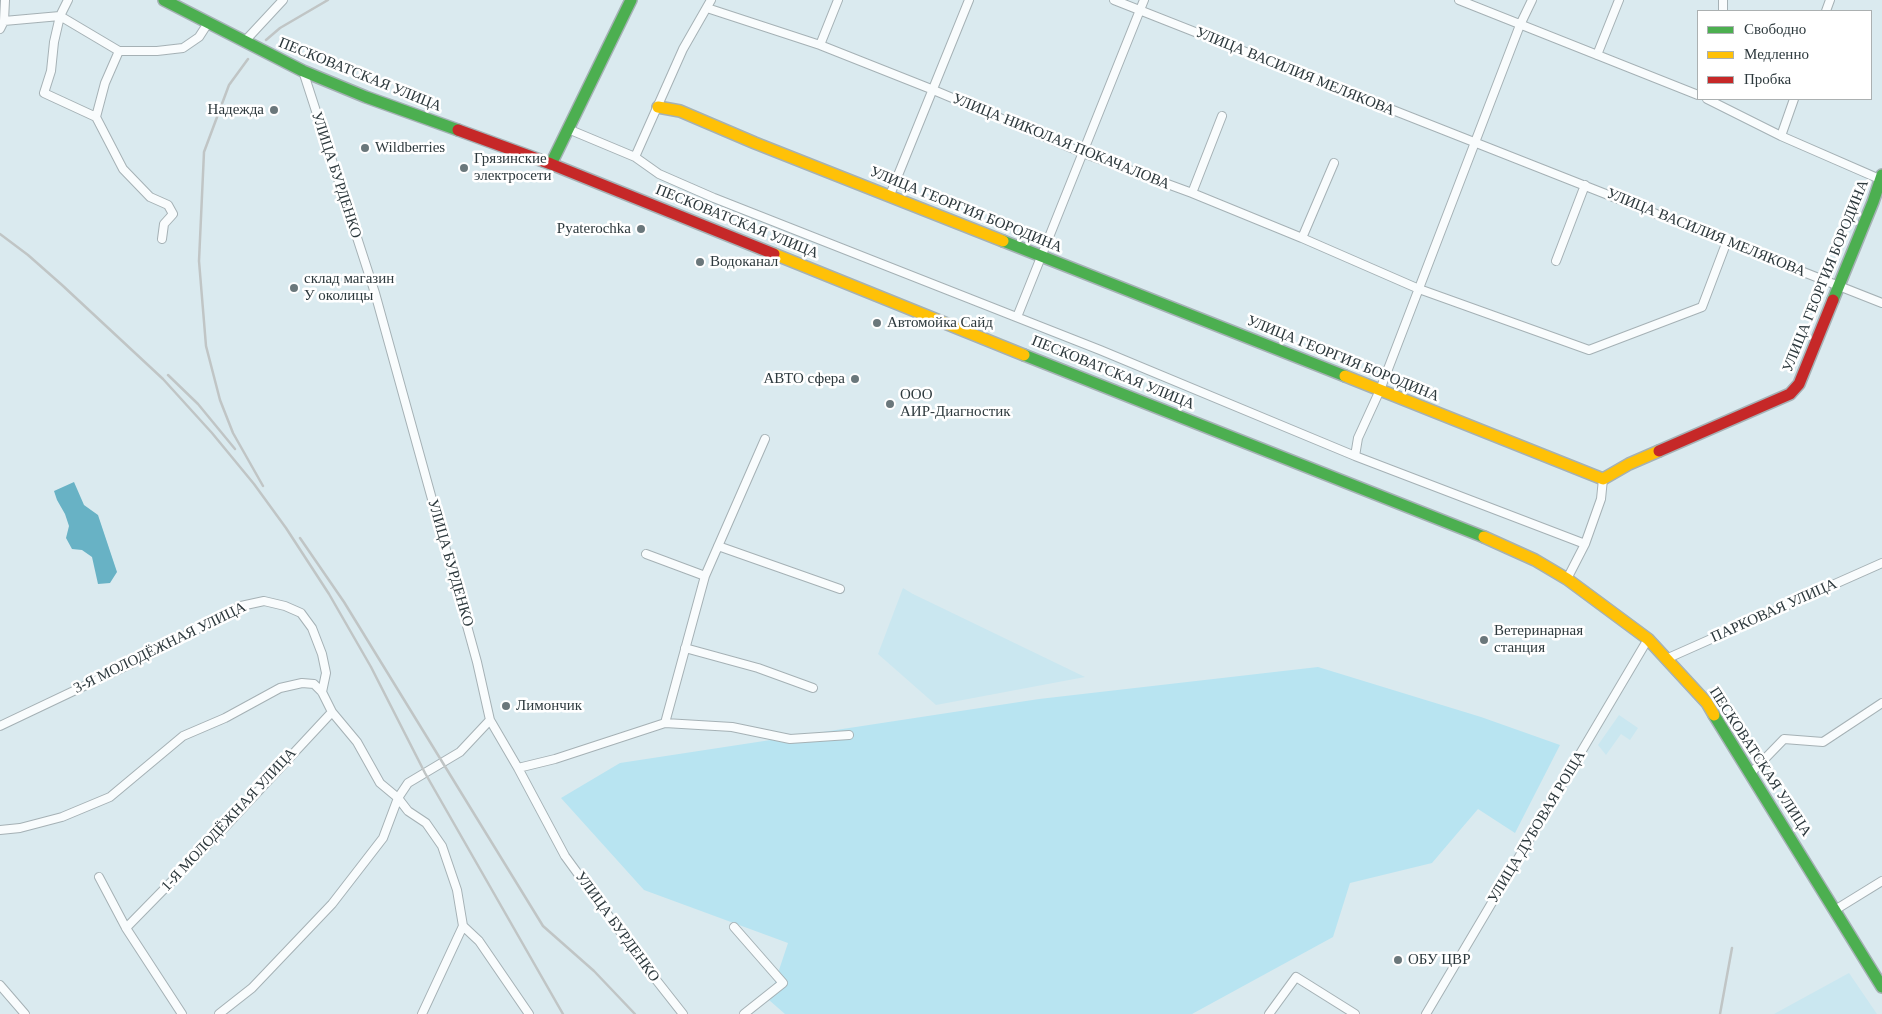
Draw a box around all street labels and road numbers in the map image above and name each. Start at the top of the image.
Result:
street label: УЛИЦА ВАСИЛИЯ МЕЛЯКОВА [1193,24,1397,120]
street label: ПЕСКОВАТСКАЯ УЛИЦА [276,34,444,116]
street label: УЛИЦА НИКОЛАЯ ПОКАЧАЛОВА [950,90,1172,194]
street label: УЛИЦА БУРДЕНКО [307,109,365,241]
street label: УЛИЦА ГЕОРГИЯ БОРОДИНА [867,163,1065,257]
street label: УЛИЦА ГЕОРГИЯ БОРОДИНА [1779,177,1873,375]
street label: ПЕСКОВАТСКАЯ УЛИЦА [653,181,821,263]
street label: УЛИЦА ВАСИЛИЯ МЕЛЯКОВА [1604,185,1808,281]
street label: УЛИЦА ГЕОРГИЯ БОРОДИНА [1244,312,1442,406]
street label: ПЕСКОВАТСКАЯ УЛИЦА [1029,332,1197,414]
street label: УЛИЦА БУРДЕНКО [423,497,477,629]
street label: ПАРКОВАЯ УЛИЦА [1708,575,1840,647]
street label: 3-Я МОЛОДЁЖНАЯ УЛИЦА [71,598,249,698]
street label: ПЕСКОВАТСКАЯ УЛИЦА [1705,684,1815,840]
street label: 1-Я МОЛОДЁЖНАЯ УЛИЦА [158,744,300,896]
street label: УЛИЦА ДУБОВАЯ РОЩА [1484,747,1590,907]
street label: УЛИЦА БУРДЕНКО [571,868,663,986]

